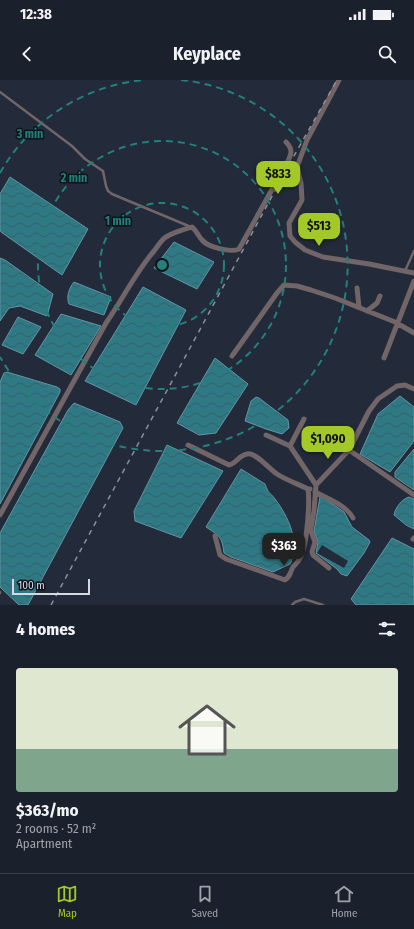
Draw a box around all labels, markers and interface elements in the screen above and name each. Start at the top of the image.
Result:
text: 12:38 [20,5,52,23]
icon: back [16,43,38,65]
text: Keyplace [173,43,241,65]
icon: search [376,43,398,65]
text: 3 min [16,127,43,141]
pin: $833 [254,161,302,195]
text: $833 [265,166,291,181]
text: 2 min [60,171,87,185]
pin: $513 [295,213,343,247]
text: 1 min [105,214,131,228]
text: $513 [307,218,331,233]
centre of rings [155,258,169,272]
pin: $1,090 [295,426,361,460]
text: $1,090 [310,431,346,446]
pin: $363 [260,533,308,567]
text: $363 [271,538,297,553]
scale bar [12,577,90,596]
text: 100 m [18,579,45,592]
icon: filters [376,618,398,640]
text: 4 homes [16,619,75,640]
icon: home [171,694,243,766]
text: $363/mo [16,800,78,821]
text: 2 rooms · 52 m² [16,821,96,836]
text: Apartment [16,836,72,851]
tab: Map [56,883,78,920]
tab: Saved [191,883,218,920]
tab: Home [331,883,358,920]

